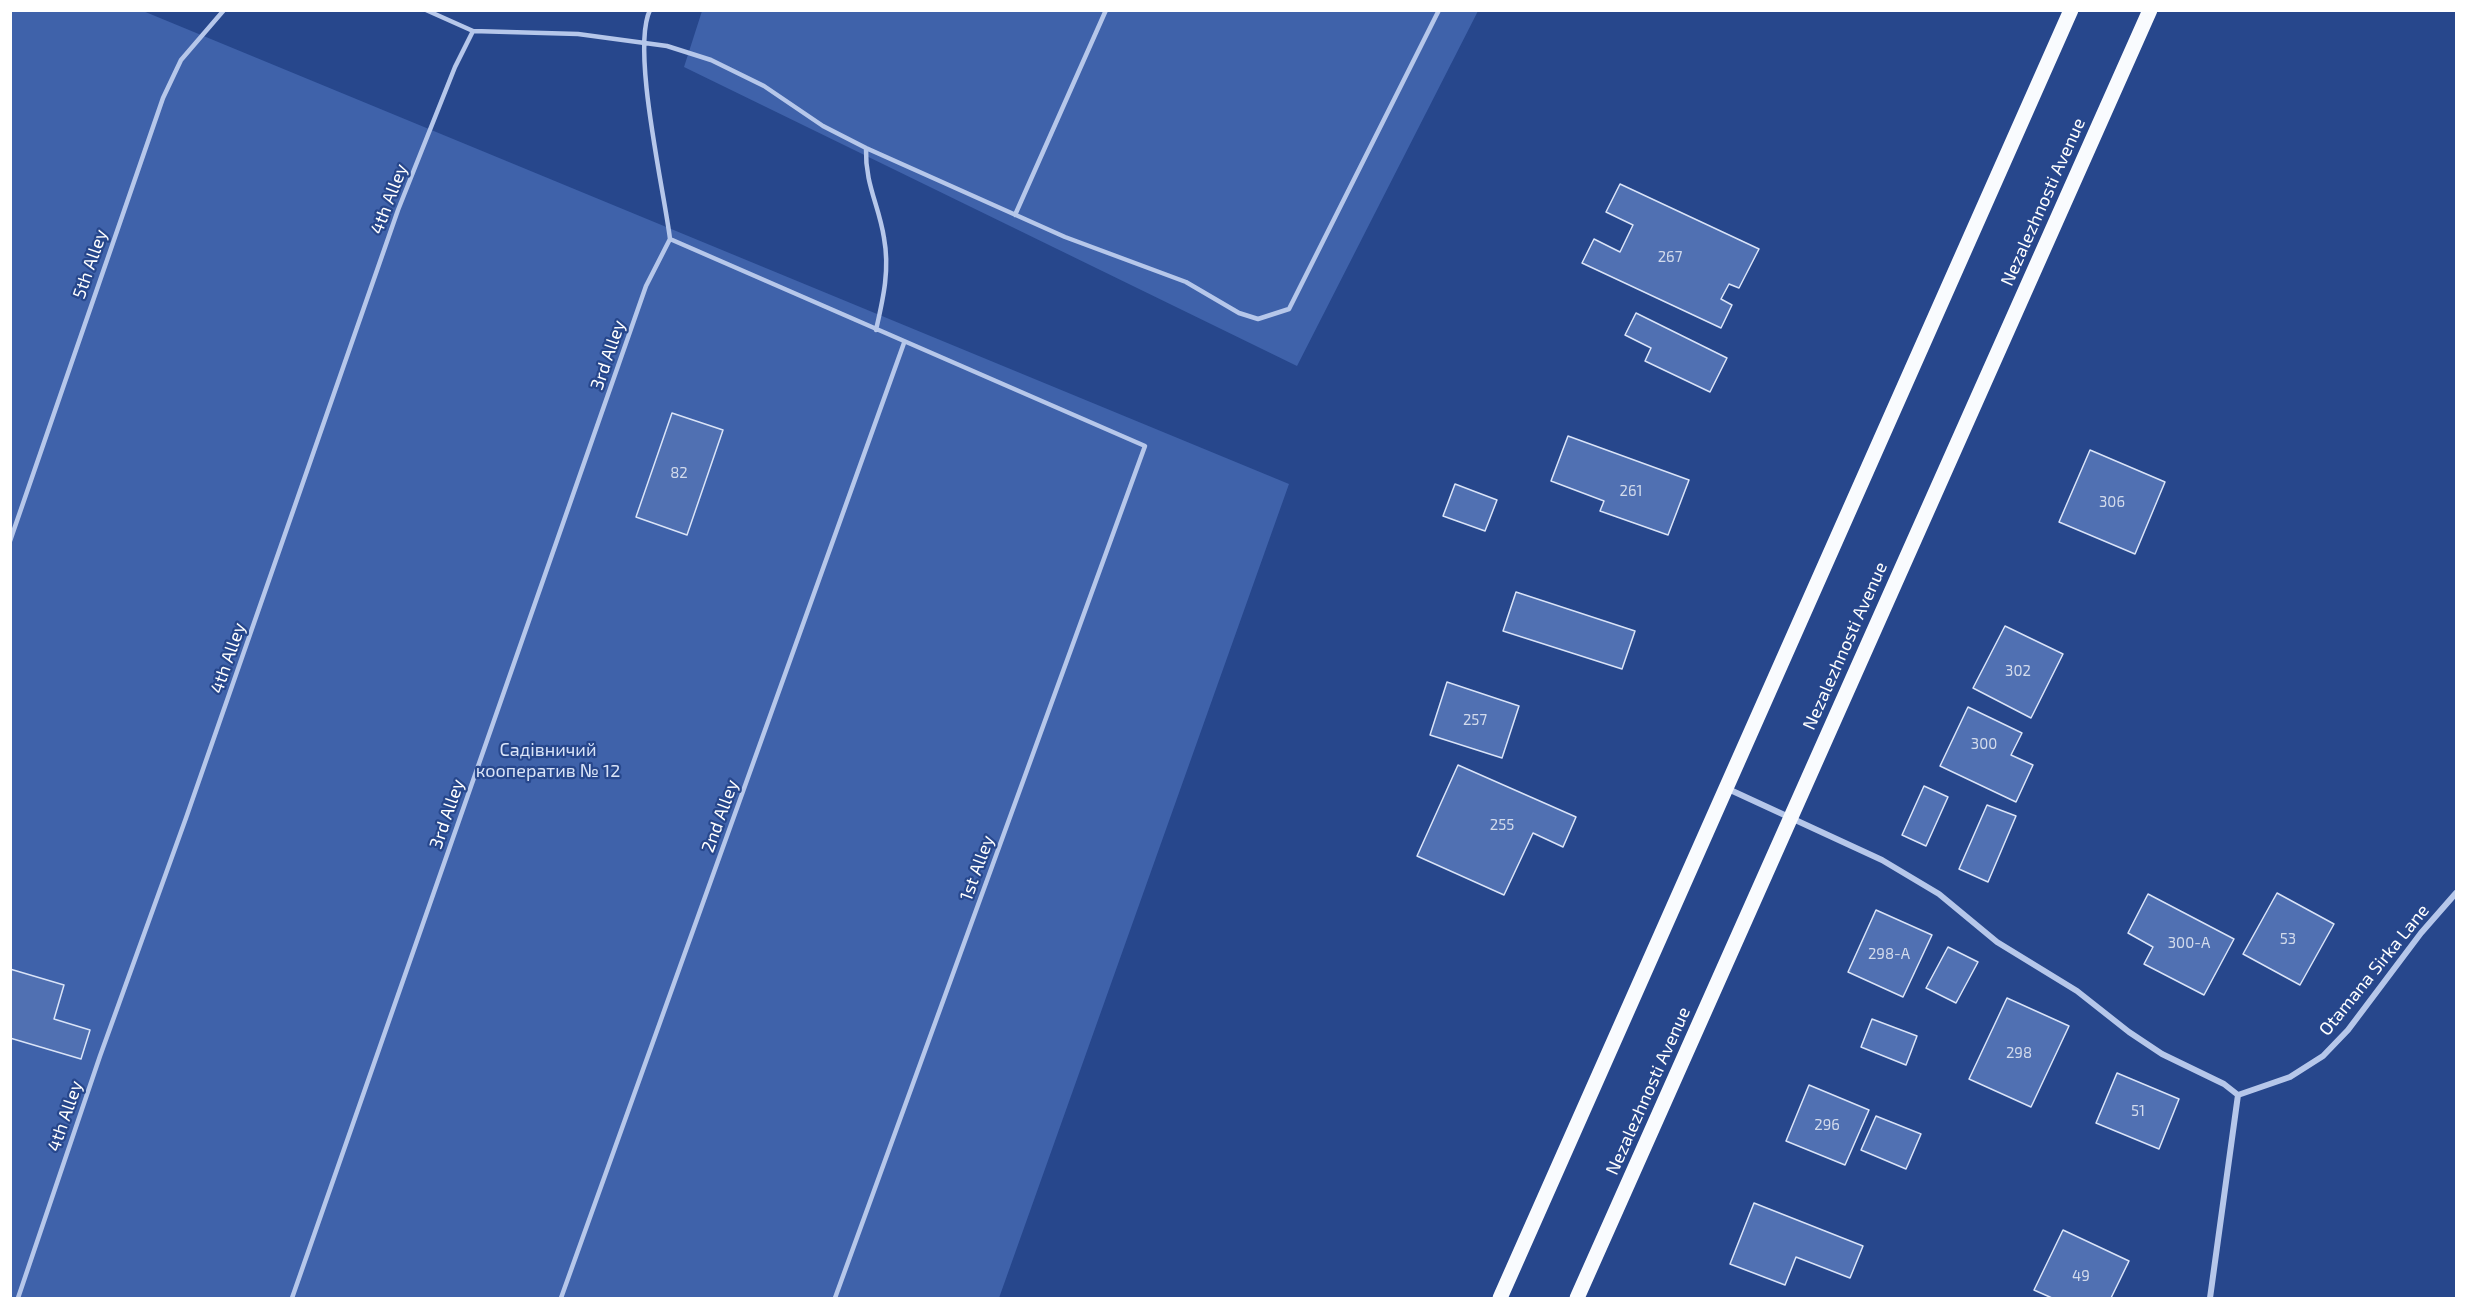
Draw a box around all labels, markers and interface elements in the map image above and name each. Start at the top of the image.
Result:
street label: Nezalezhnosti Avenue [1996,115,2090,289]
street label: 4th Alley [366,161,412,237]
street label: 5th Alley [68,226,112,302]
house number: 267 [1658,248,1682,266]
street label: 3rd Alley [586,317,630,393]
house number: 82 [670,464,688,482]
house number: 261 [1620,482,1642,500]
house number: 306 [2099,493,2125,511]
street label: Nezalezhnosti Avenue [1798,559,1892,733]
street label: 4th Alley [206,620,250,696]
house number: 302 [2005,662,2031,680]
house number: 257 [1463,711,1487,729]
house number: 300 [1971,735,1997,753]
park label: Садівничий кооператив № 12 [476,739,620,782]
street label: 3rd Alley [425,776,469,852]
street label: 2nd Alley [697,777,743,855]
house number: 255 [1490,816,1514,834]
street label: 1st Alley [955,832,999,904]
street label: Otamana Sirka Lane [2314,900,2434,1040]
house number: 53 [2280,930,2296,948]
house number: 300-А [2168,934,2210,952]
house number: 298-А [1868,945,1910,963]
street label: Nezalezhnosti Avenue [1601,1004,1695,1178]
house number: 298 [2006,1044,2032,1062]
street label: 4th Alley [43,1078,87,1154]
house number: 51 [2131,1102,2145,1120]
house number: 296 [1814,1116,1840,1134]
house number: 49 [2072,1267,2090,1285]

